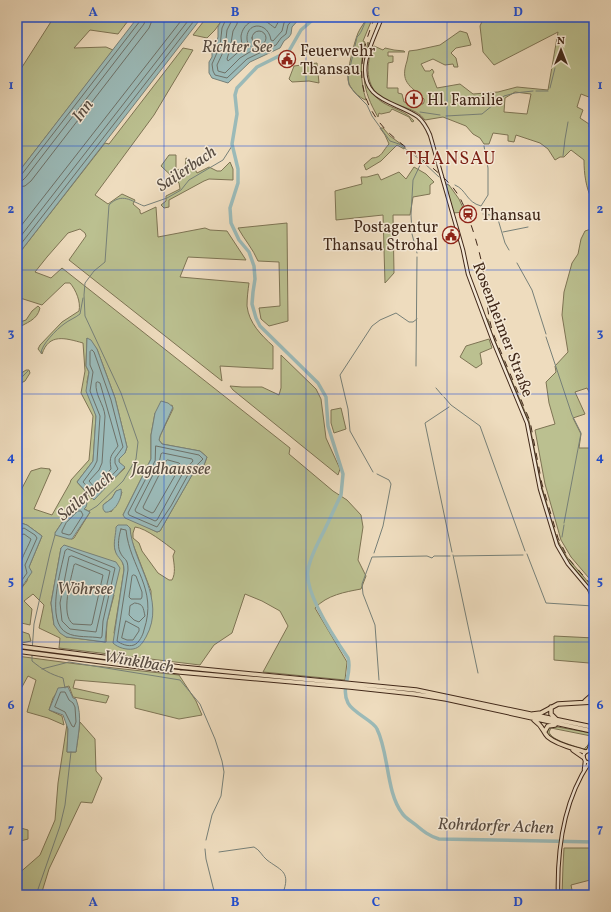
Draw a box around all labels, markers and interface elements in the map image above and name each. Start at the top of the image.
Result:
text: A [88,4,98,22]
text: B [231,4,240,22]
text: C [372,4,380,22]
text: D [513,4,523,22]
north arrow [541,30,581,70]
text: N [557,34,565,49]
water label: Richter See [202,36,273,59]
place label: Feuerwehr Thansau [300,41,375,81]
public building icon: Feuerwehr Thansau [277,49,297,69]
text: 1 [8,77,14,95]
text: 1 [597,77,603,95]
church icon: Hl. Familie [404,89,424,109]
place label: Hl. Familie [427,90,503,112]
water label: Inn [67,94,100,127]
water label: Sailerbach [152,141,221,198]
district label: THANSAU [406,147,496,172]
text: 2 [8,201,15,219]
text: 2 [597,201,604,219]
station icon: Thansau [458,204,478,224]
place label: Thansau [481,205,541,227]
place label: Postagentur Thansau Strohal [323,217,438,257]
public building icon: Postagentur Thansau Strohal [441,225,461,245]
street label: Rosenheimer Straße [466,259,538,400]
text: 3 [8,325,15,343]
text: 3 [597,325,604,343]
text: 4 [7,449,15,467]
text: 4 [596,449,604,467]
water label: Jagdhaussee [130,458,211,481]
water label: Sailerbach [53,466,119,527]
text: 5 [8,573,14,591]
text: 5 [597,573,603,591]
water label: Wöhrsee [57,578,114,601]
water label: Winklbach [102,646,176,679]
text: 6 [7,697,15,715]
text: 6 [596,697,604,715]
water label: Rohrdorfer Achen [437,813,555,840]
text: 7 [8,821,14,839]
text: 7 [597,821,603,839]
text: A [88,894,98,912]
text: B [231,894,240,912]
text: C [372,894,380,912]
text: D [513,894,523,912]

